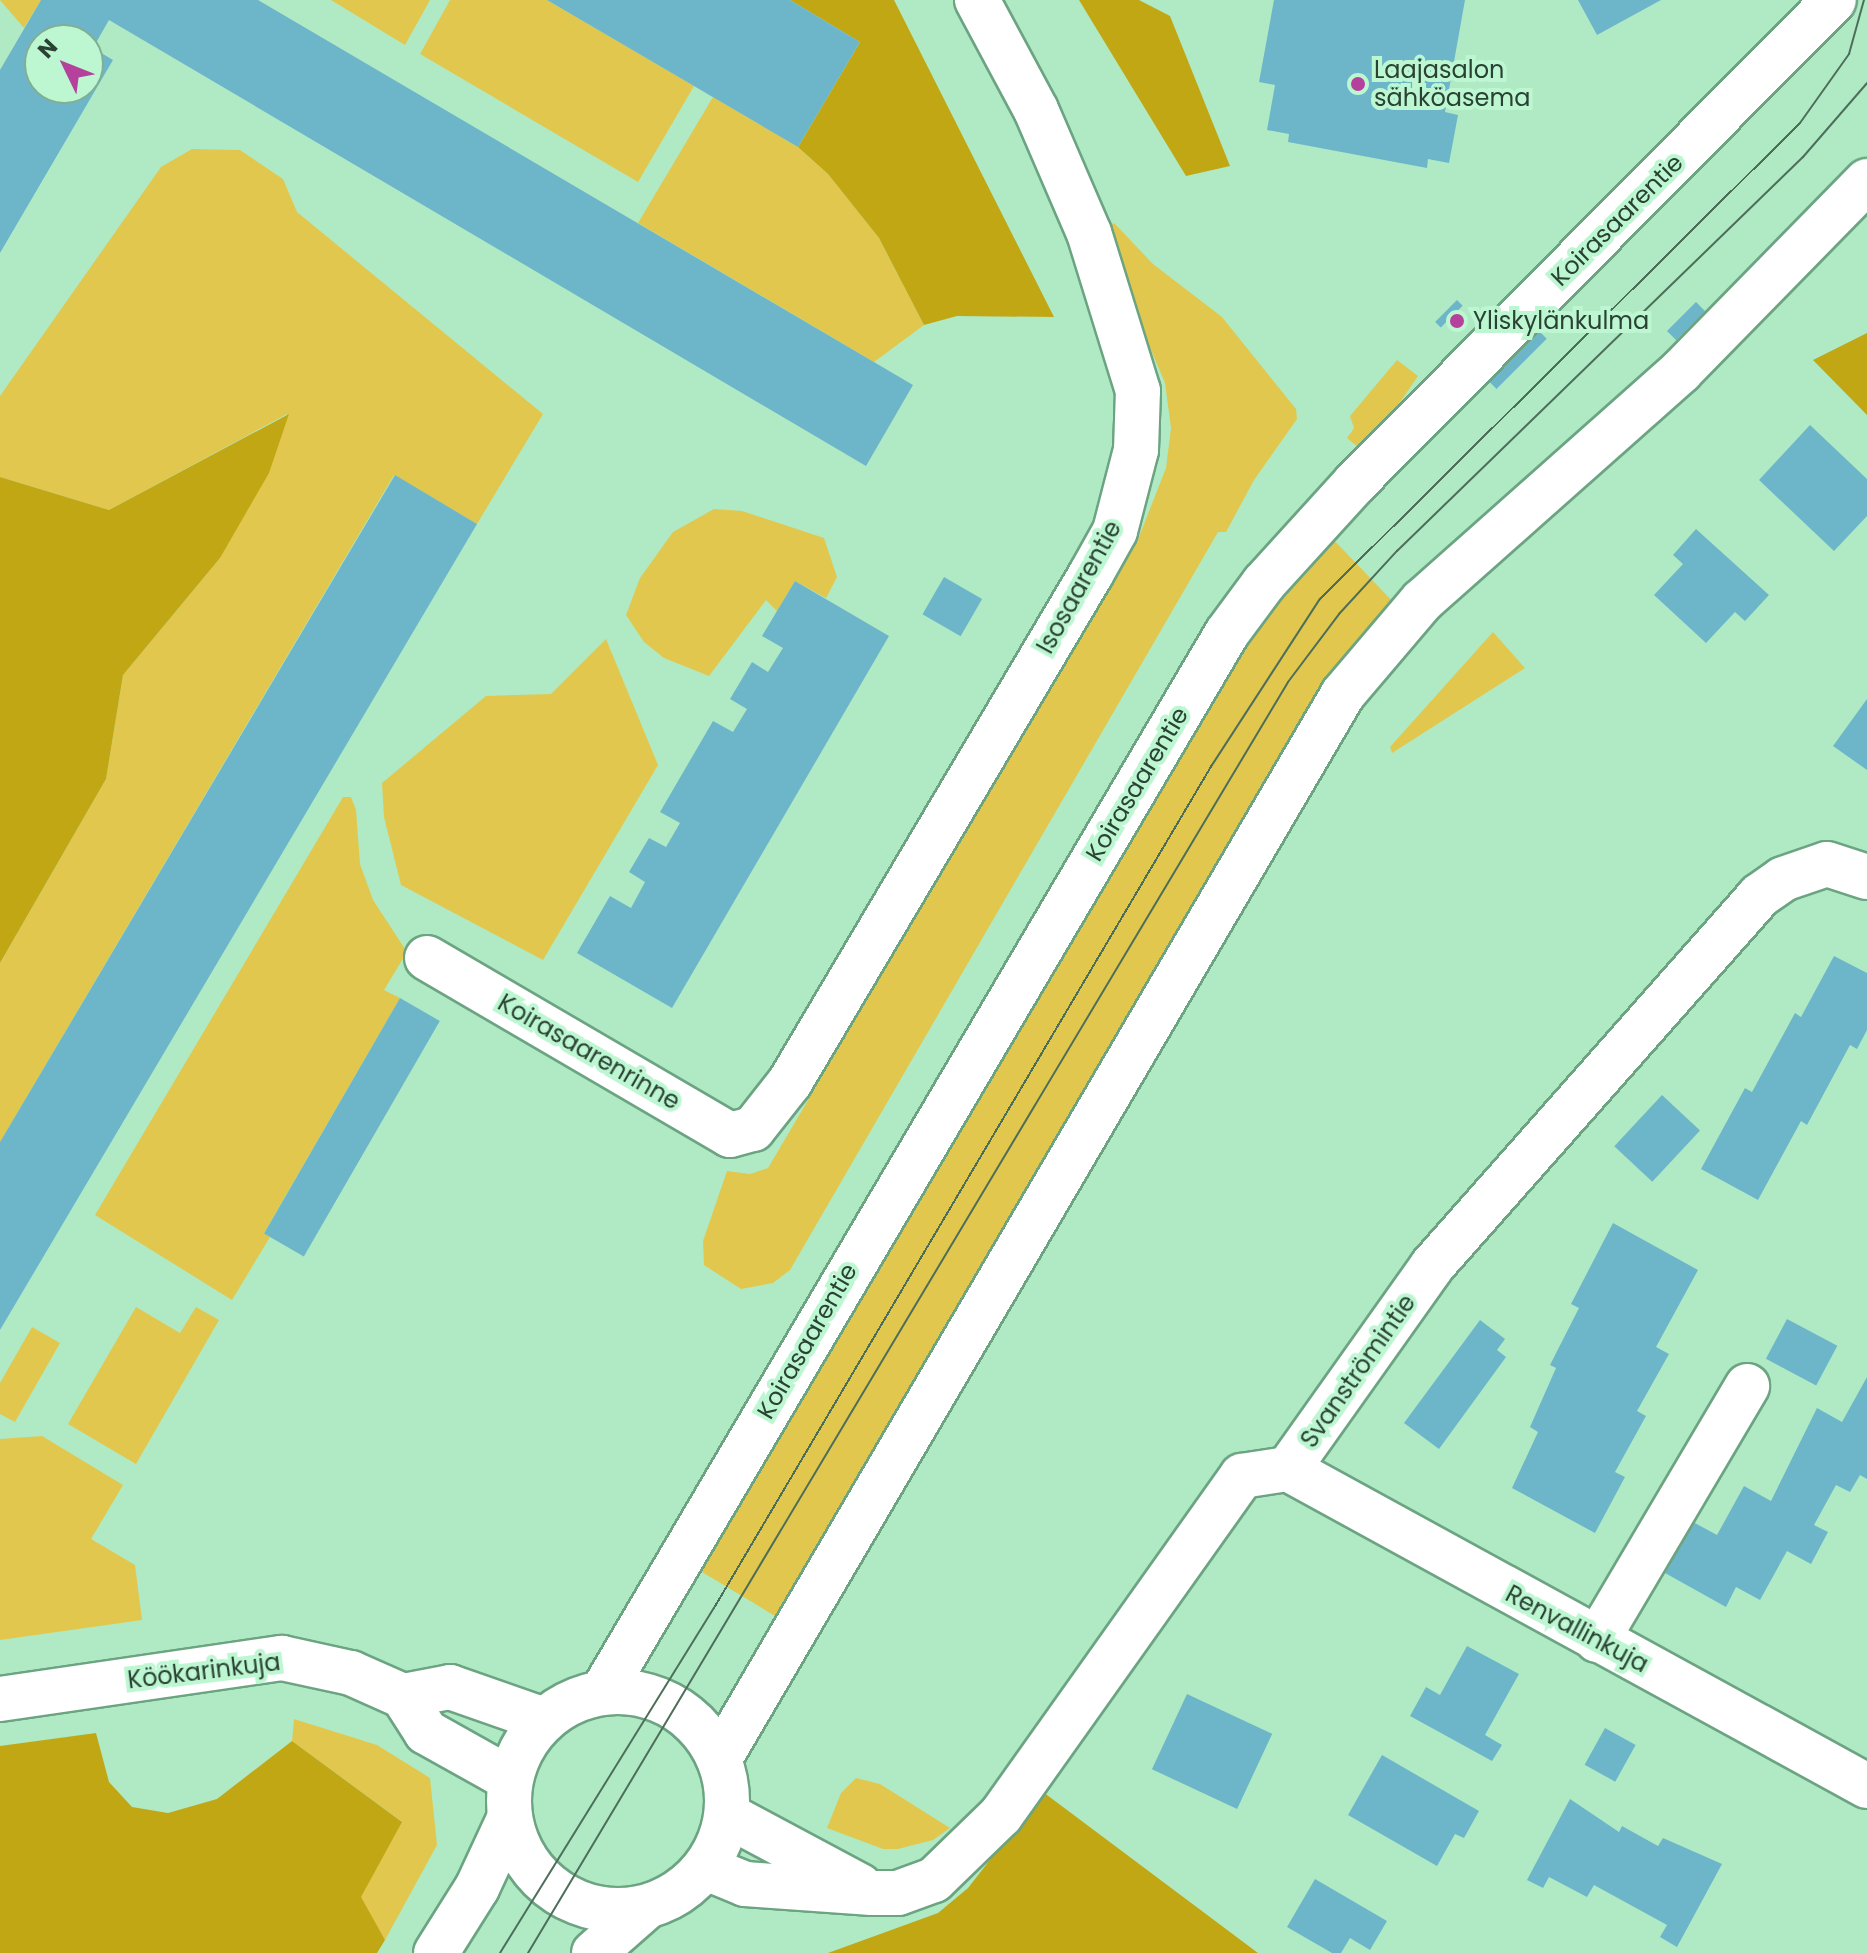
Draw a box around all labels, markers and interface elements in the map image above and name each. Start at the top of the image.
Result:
north arrow [24,24,104,104]
text: N [31,32,65,65]
place label: Laajasalon sähköasema [1374,56,1530,112]
marker: Laajasalon sähköasema [1349,75,1367,93]
street label: Koirasaarentie [1545,148,1689,292]
place label: Yliskylänkulma [1473,307,1649,335]
marker: Yliskylänkulma [1448,312,1466,330]
street label: Isosaarentie [1031,516,1127,658]
street label: Koirasaarentie [1080,702,1194,866]
street label: Koirasaarenrinne [493,988,685,1116]
street label: Koirasaarentie [751,1258,863,1424]
street label: Svanströmintie [1295,1289,1421,1453]
street label: Renvallinkuja [1501,1579,1653,1679]
street label: Köökarinkuja [126,1647,282,1695]

